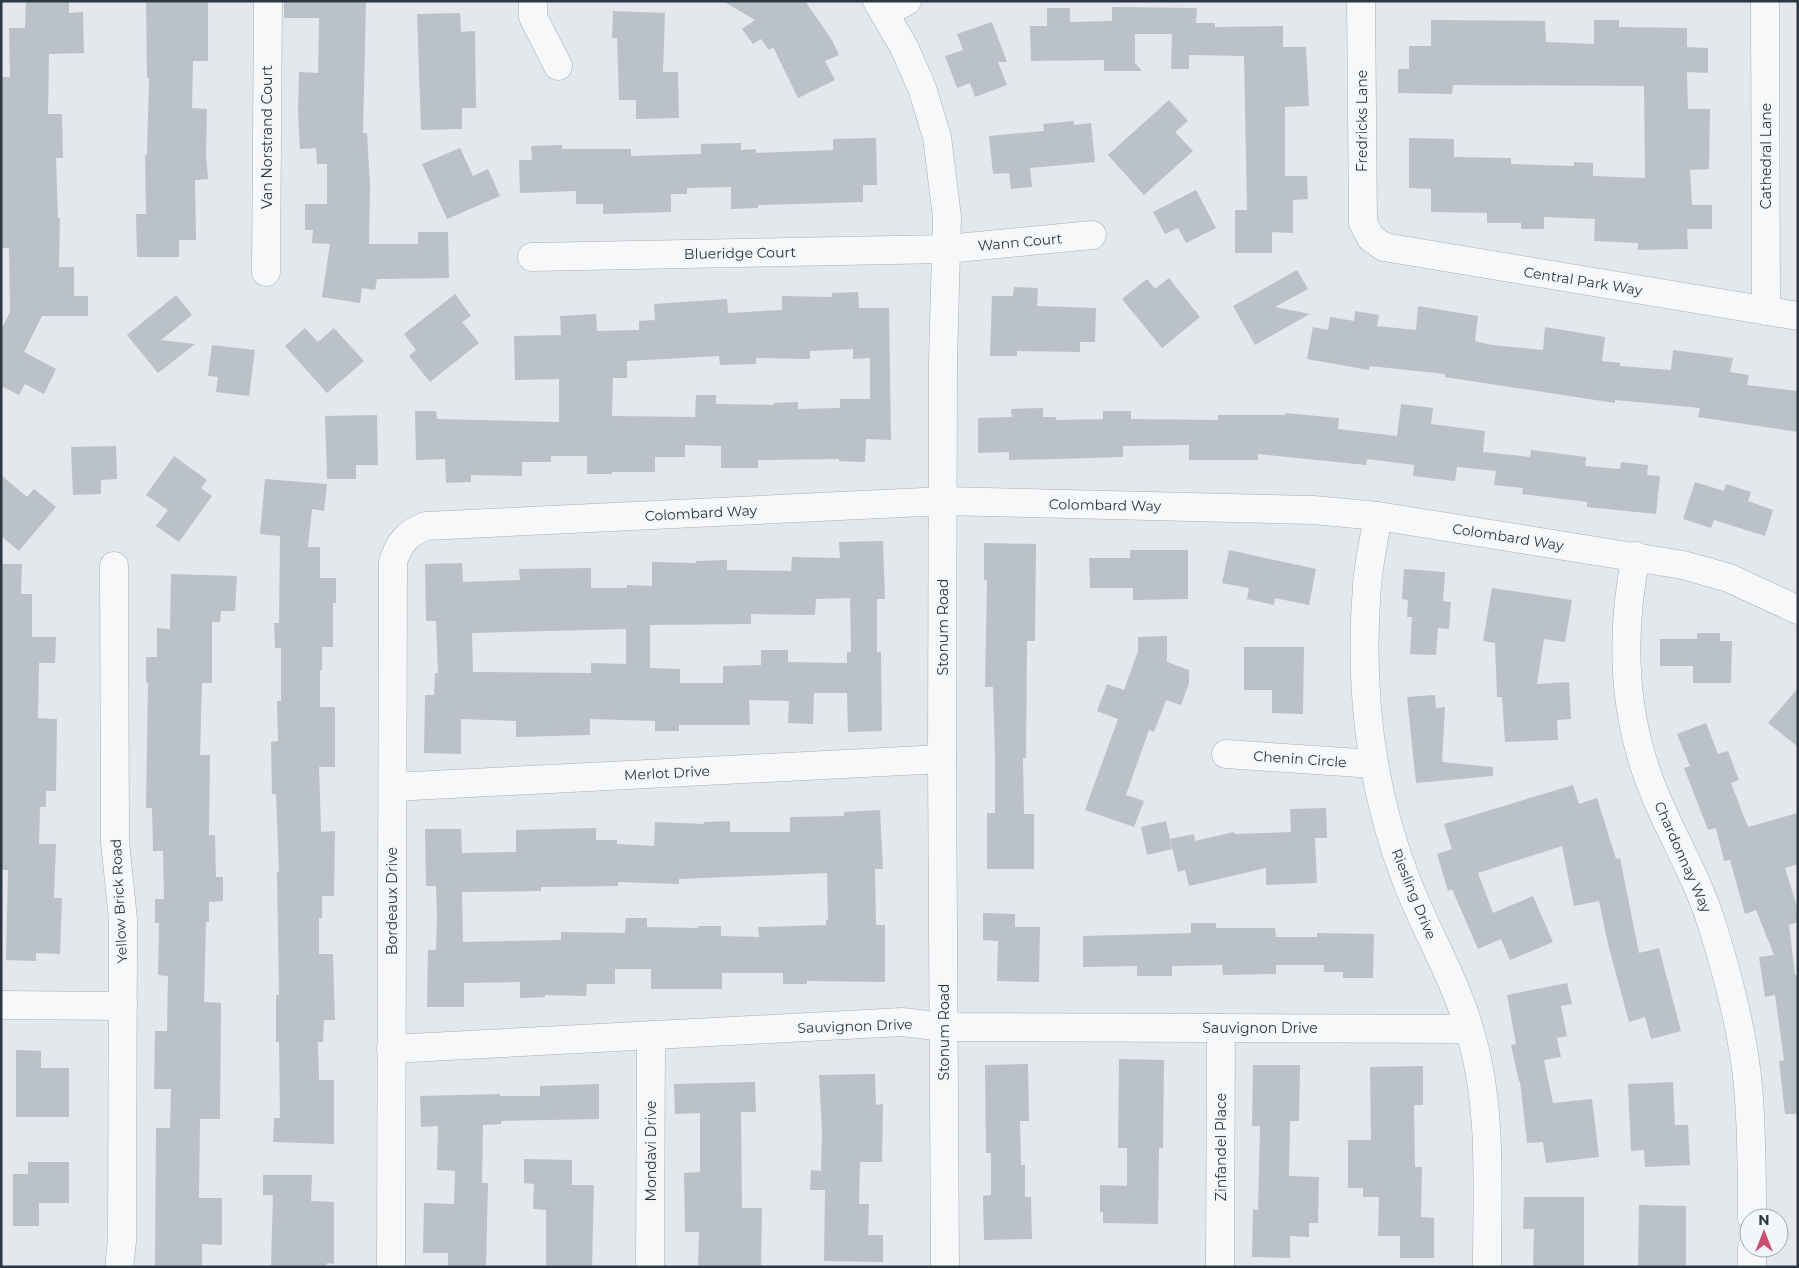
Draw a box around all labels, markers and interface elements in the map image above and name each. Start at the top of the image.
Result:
street label: Van Norstrand Court [258,65,276,209]
street label: Fredricks Lane [1353,70,1371,172]
street label: Cathedral Lane [1757,103,1775,209]
street label: Wann Court [977,229,1063,255]
street label: Blueridge Court [684,243,796,263]
street label: Central Park Way [1522,263,1644,299]
street label: Colombard Way [1049,495,1162,515]
street label: Colombard Way [644,501,758,525]
street label: Colombard Way [1451,519,1565,555]
street label: Stonum Road [934,579,952,675]
street label: Chenin Circle [1253,747,1347,771]
street label: Merlot Drive [624,762,710,784]
street label: Chardonnay Way [1650,799,1716,916]
street label: Yellow Brick Road [107,838,131,964]
street label: Riesling Drive [1388,846,1440,942]
street label: Bordeaux Drive [383,847,401,955]
street label: Stonum Road [935,984,953,1080]
street label: Sauvignon Drive [797,1015,913,1037]
street label: Sauvignon Drive [1202,1019,1318,1037]
street label: Zinfandel Place [1212,1093,1230,1201]
street label: Mondavi Drive [642,1101,660,1201]
north arrow [1739,1208,1789,1258]
text: N [1758,1211,1770,1229]

